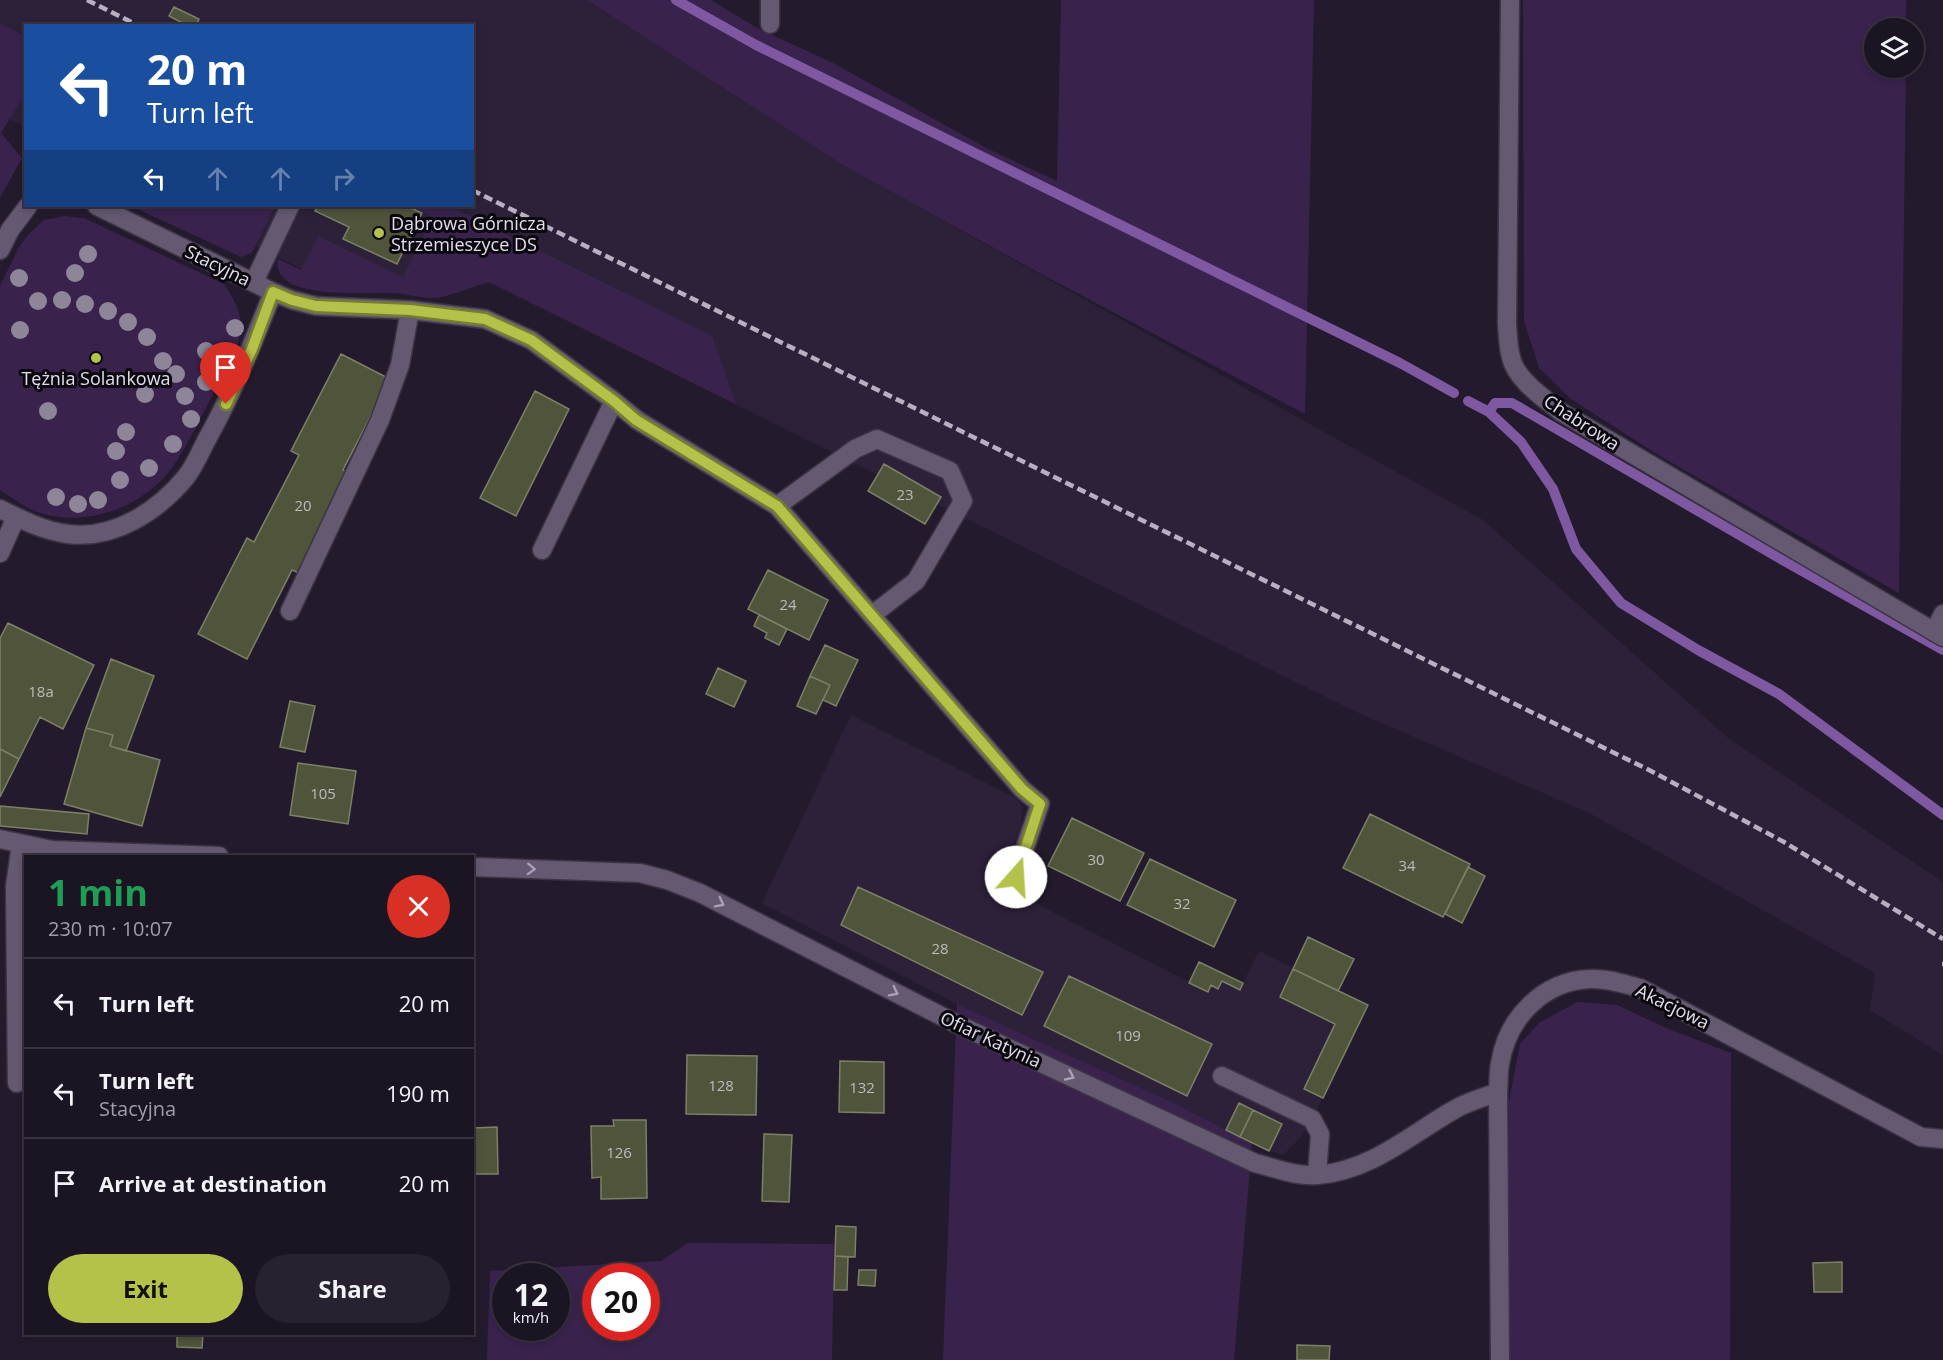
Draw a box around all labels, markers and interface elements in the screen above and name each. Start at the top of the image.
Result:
map controls [1864,18,1924,78]
button: layers [1864,18,1924,78]
text: 20 m [147,40,247,97]
icon: left [48,48,126,126]
text: Turn left [147,94,254,131]
icon: left [138,162,171,195]
icon: ahead [201,162,234,195]
icon: ahead [264,162,297,195]
icon: right [327,162,360,195]
place label: Dąbrowa Górnicza Strzemieszyce DS [391,211,546,256]
marker: Dąbrowa Górnicza Strzemieszyce DS [372,226,386,240]
street label: Stacyjna [181,239,255,291]
pin [200,342,251,404]
marker: Tężnia Solankowa [89,351,103,365]
icon: arrive [209,351,242,384]
place label: Tężnia Solankowa [21,366,171,390]
street label: Chabrowa [1540,389,1624,455]
house number: 23 [896,484,914,504]
house number: 20 [294,495,312,515]
house number: 24 [779,594,797,614]
house number: 18a [28,681,54,701]
house number: 105 [310,783,336,803]
position arrow [984,845,1048,909]
house number: 30 [1087,849,1105,869]
house number: 34 [1398,855,1416,875]
one-way arrow [526,863,535,876]
text: 1 min [48,868,148,917]
button: close [387,875,450,938]
house number: 32 [1173,893,1191,913]
one-way arrow [714,896,725,907]
text: 230 m · 10:07 [48,915,173,942]
house number: 28 [931,938,949,958]
street label: Akacjowa [1632,978,1714,1034]
one-way arrow [888,985,898,996]
icon: left [48,987,81,1020]
text: Turn left [99,988,194,1018]
text: 20 m [399,988,450,1018]
street label: Ofiar Katynia [937,1005,1045,1073]
house number: 109 [1115,1025,1141,1045]
text: Turn left [99,1065,194,1095]
one-way arrow [1063,1069,1074,1081]
house number: 128 [708,1075,734,1095]
icon: left [48,1077,81,1110]
house number: 132 [849,1077,875,1097]
text: 190 m [386,1078,450,1108]
text: Stacyjna [99,1095,176,1122]
house number: 126 [606,1142,632,1162]
icon: arrive [48,1167,81,1200]
text: Arrive at destination [99,1168,327,1198]
text: 20 m [399,1168,450,1198]
button: Exit [48,1254,243,1323]
button: Share [255,1254,450,1323]
speed limit sign: 20 [582,1263,660,1341]
text: 12 [514,1274,548,1315]
text: km/h [513,1307,549,1327]

